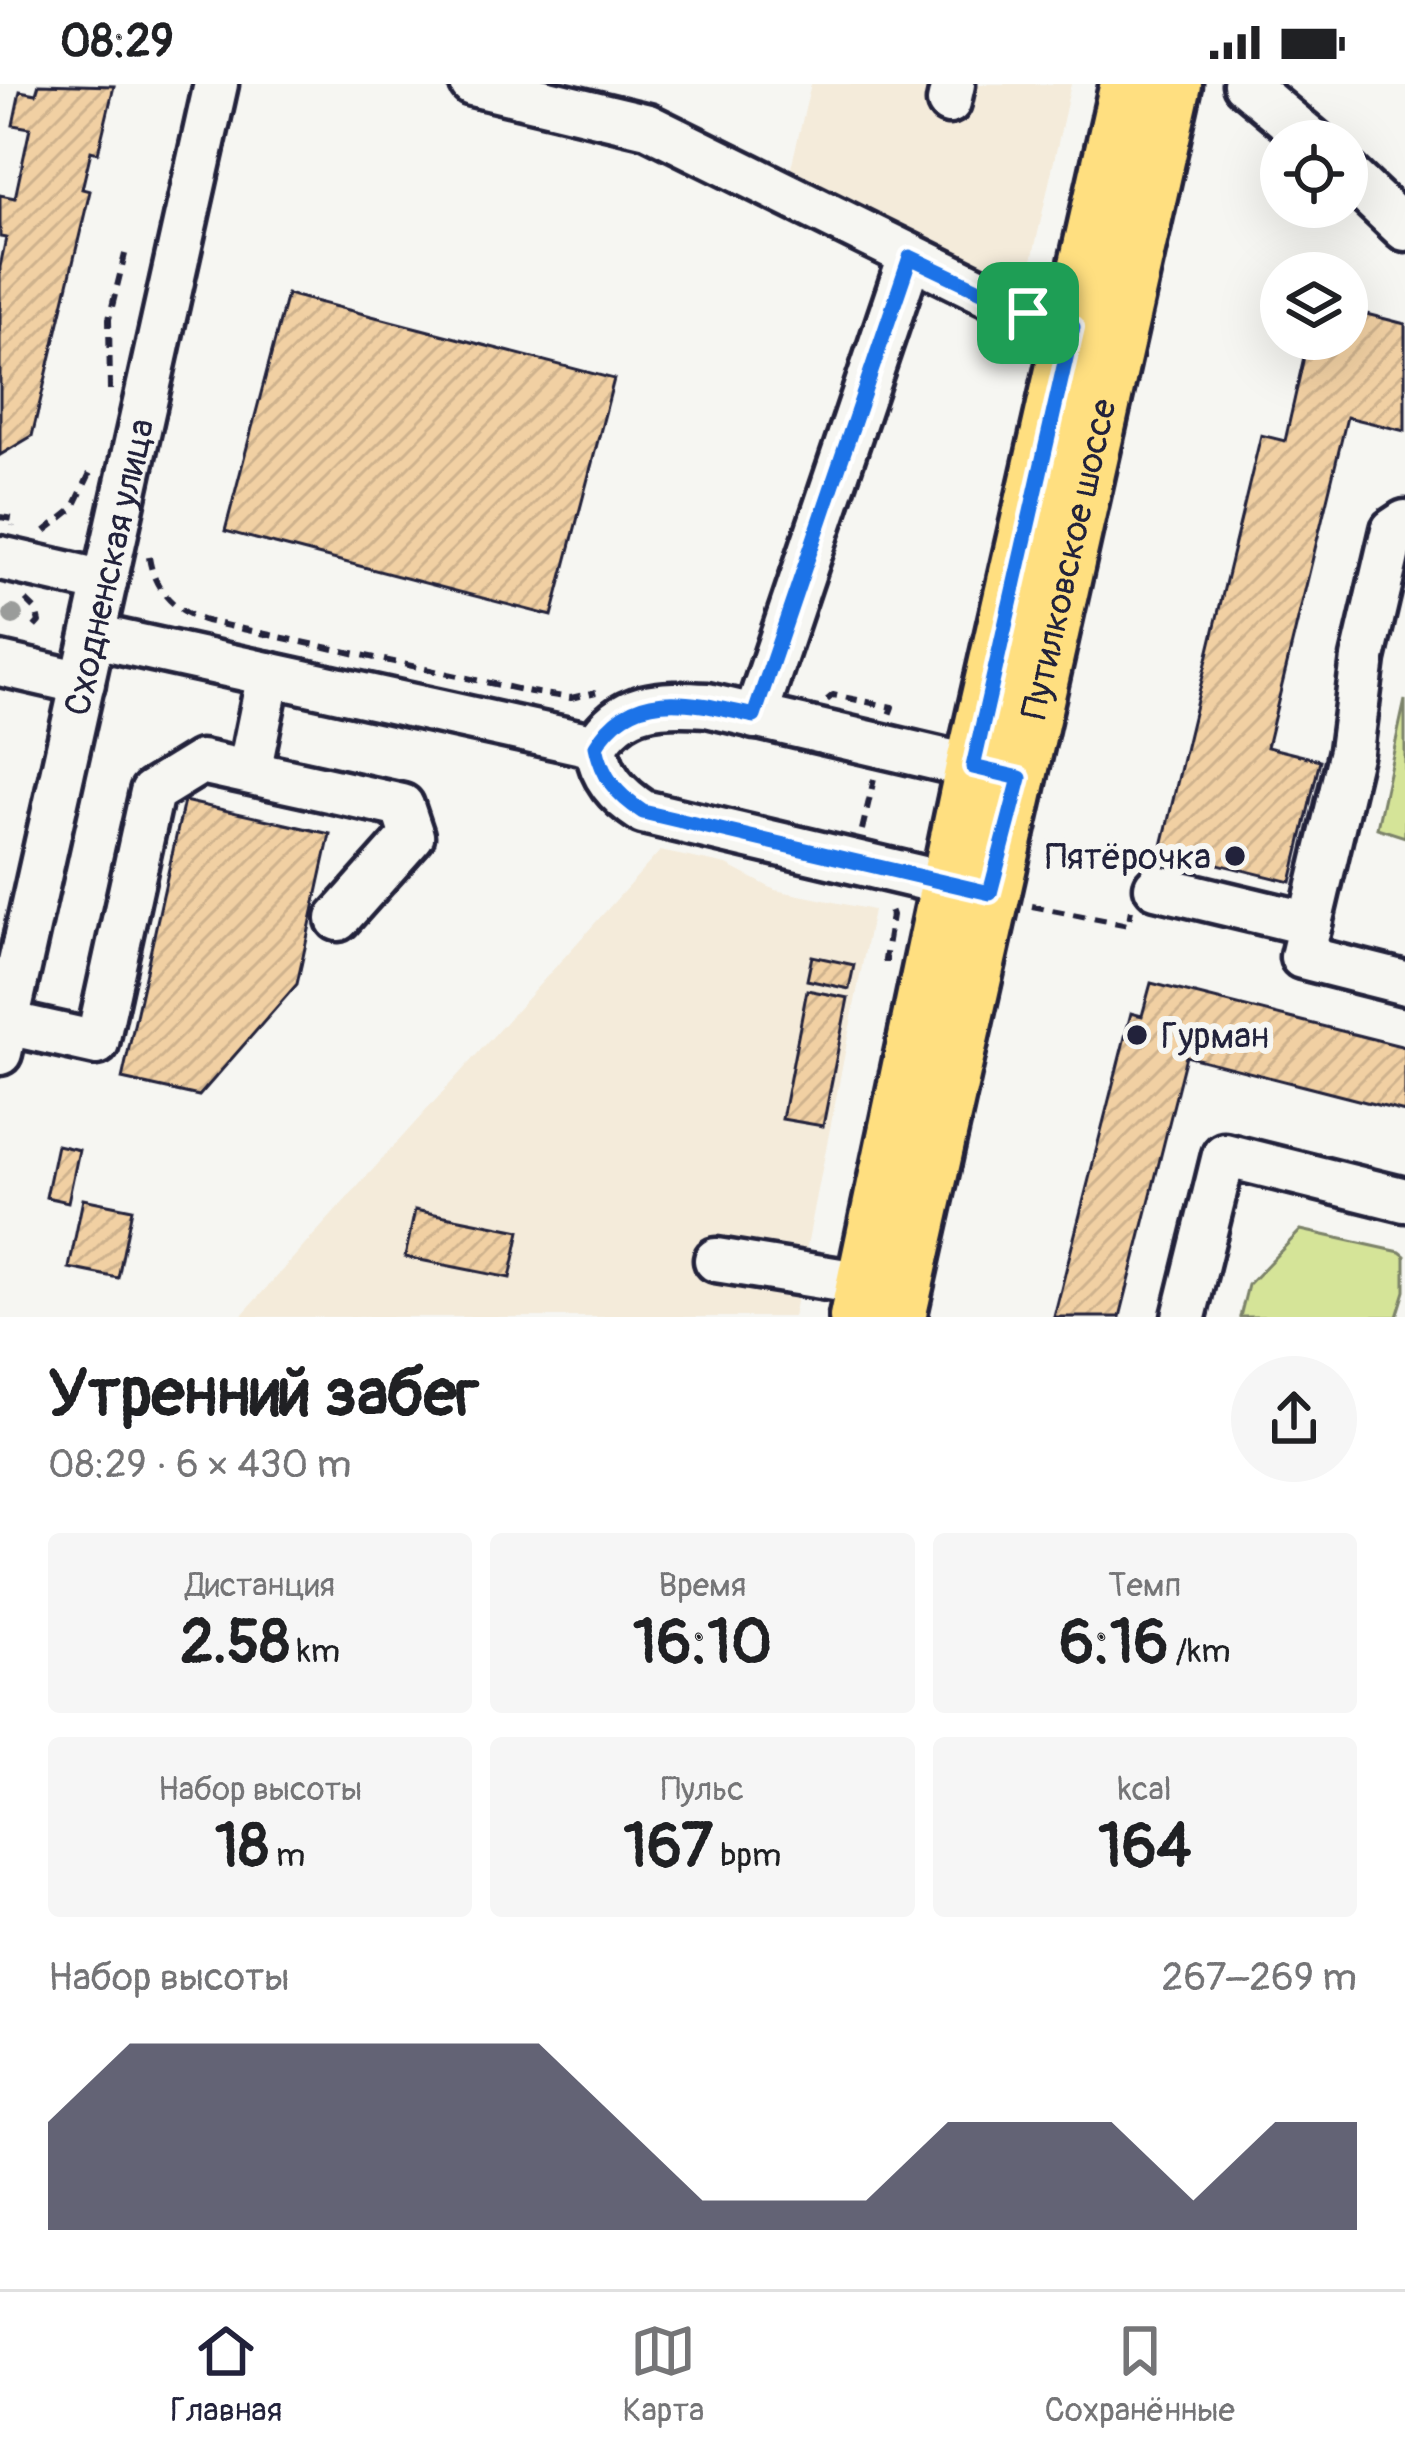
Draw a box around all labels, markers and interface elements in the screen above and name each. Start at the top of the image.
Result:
text: 08:29 [60,14,174,70]
map controls [1260,120,1368,360]
button: locate [1260,120,1368,228]
button: layers [1260,252,1368,360]
pin [977,262,1079,364]
icon: arrive [995,280,1061,346]
street label: Путилковское шоссе [1012,395,1127,723]
street label: Сходненская улица [55,415,165,720]
place label: Пятёрочка [1045,835,1211,880]
marker: Пятёрочка [1222,843,1248,869]
place label: Гурман [1161,1014,1269,1059]
marker: Гурман [1124,1022,1150,1048]
text: Утренний забег [48,1353,479,1436]
button: share [1231,1356,1357,1482]
text: 08:29 · 6 × 430 m [48,1440,351,1489]
text: Дистанция [185,1565,335,1606]
text: Время [659,1565,746,1606]
text: Темп [1108,1565,1181,1606]
text: 2.58 [180,1606,290,1681]
text: 16:10 [633,1606,772,1681]
text: 6:16 [1059,1606,1168,1681]
text: km [290,1631,340,1672]
text: /km [1168,1631,1231,1672]
text: Набор высоты [158,1769,362,1810]
text: Пульс [661,1769,744,1810]
text: kcal [1118,1769,1172,1810]
text: 18 [215,1810,269,1885]
text: 167 [624,1810,713,1885]
text: 164 [1098,1810,1191,1885]
text: m [269,1835,305,1876]
text: bpm [713,1835,781,1876]
text: Набор высоты [48,1953,290,2002]
text: 267–269 m [1162,1953,1357,2002]
tab: Главная [170,2318,282,2431]
tab: Карта [623,2318,704,2431]
tab: Сохранённые [1045,2318,1235,2431]

